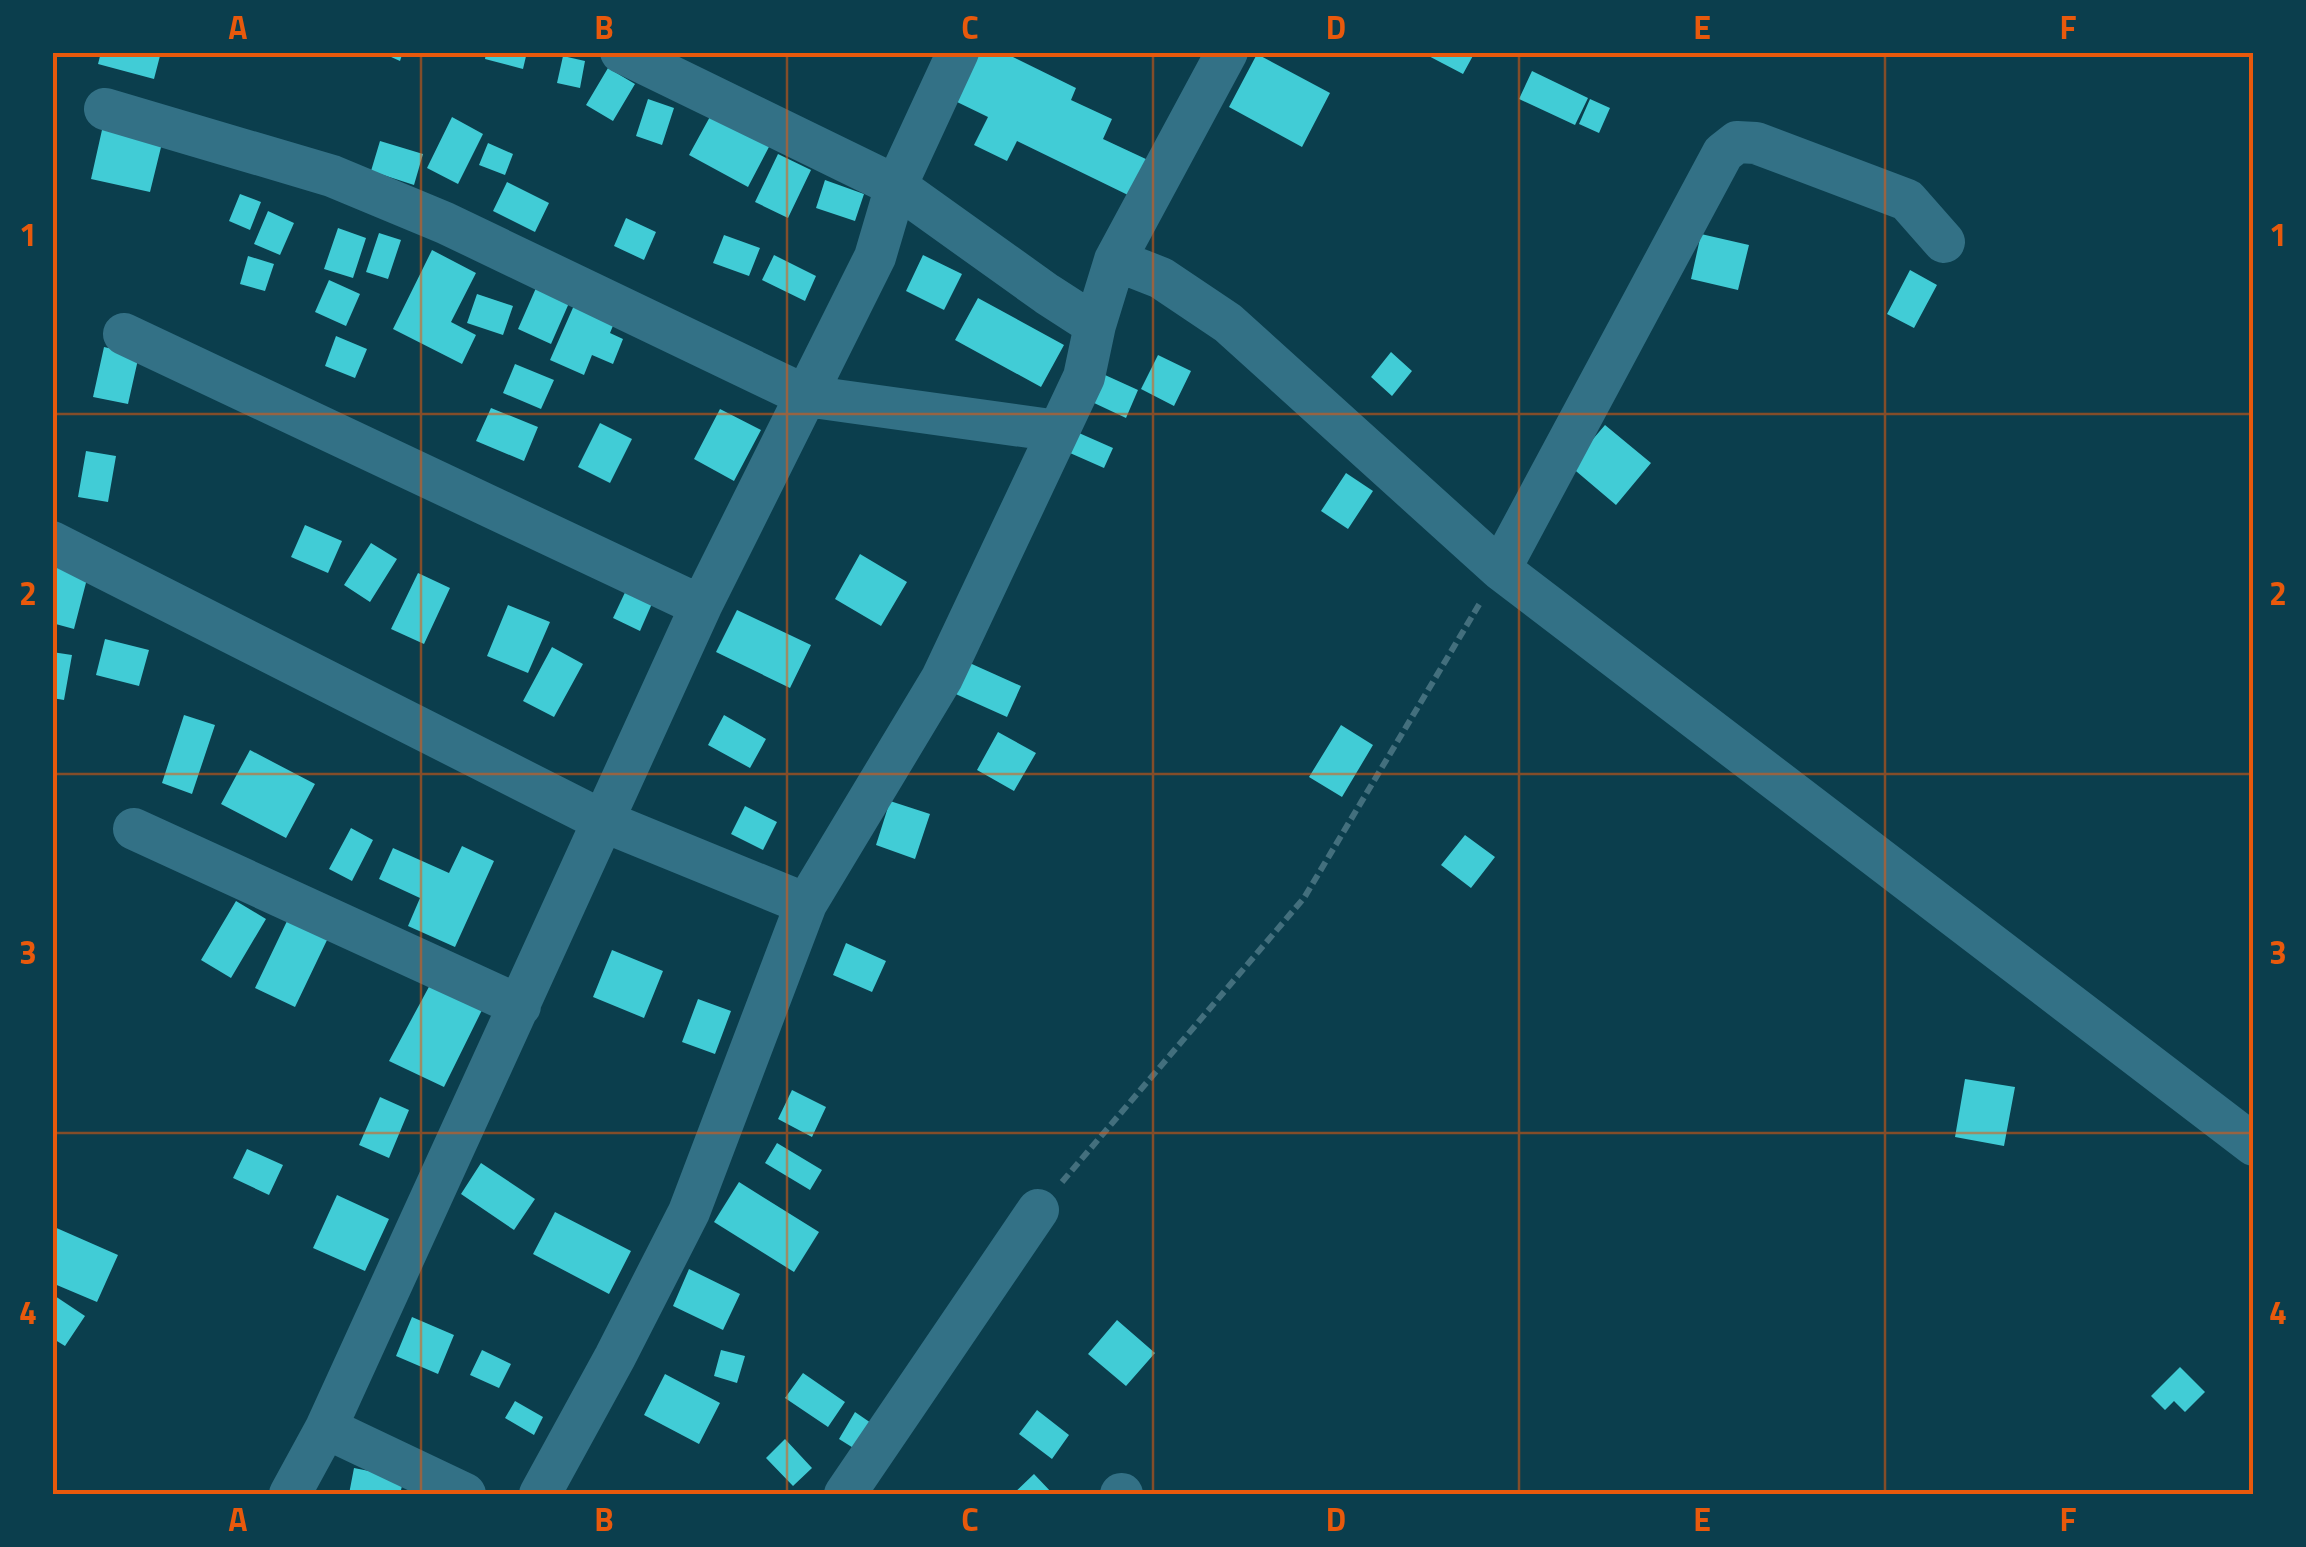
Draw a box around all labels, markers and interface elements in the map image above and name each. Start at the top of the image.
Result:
text: A [228,3,248,51]
text: B [594,3,614,51]
text: C [961,3,979,51]
text: D [1326,3,1346,51]
text: E [1693,3,1711,51]
text: F [2060,3,2077,51]
text: 1 [19,210,37,258]
text: 1 [2269,210,2287,258]
text: 2 [19,569,37,617]
text: 2 [2269,569,2287,617]
text: 3 [19,928,37,976]
text: 3 [2269,928,2287,976]
text: 4 [19,1288,37,1336]
text: 4 [2269,1288,2287,1336]
text: A [228,1495,248,1543]
text: B [594,1495,614,1543]
text: C [961,1495,979,1543]
text: D [1326,1495,1346,1543]
text: E [1693,1495,1711,1543]
text: F [2060,1495,2077,1543]

